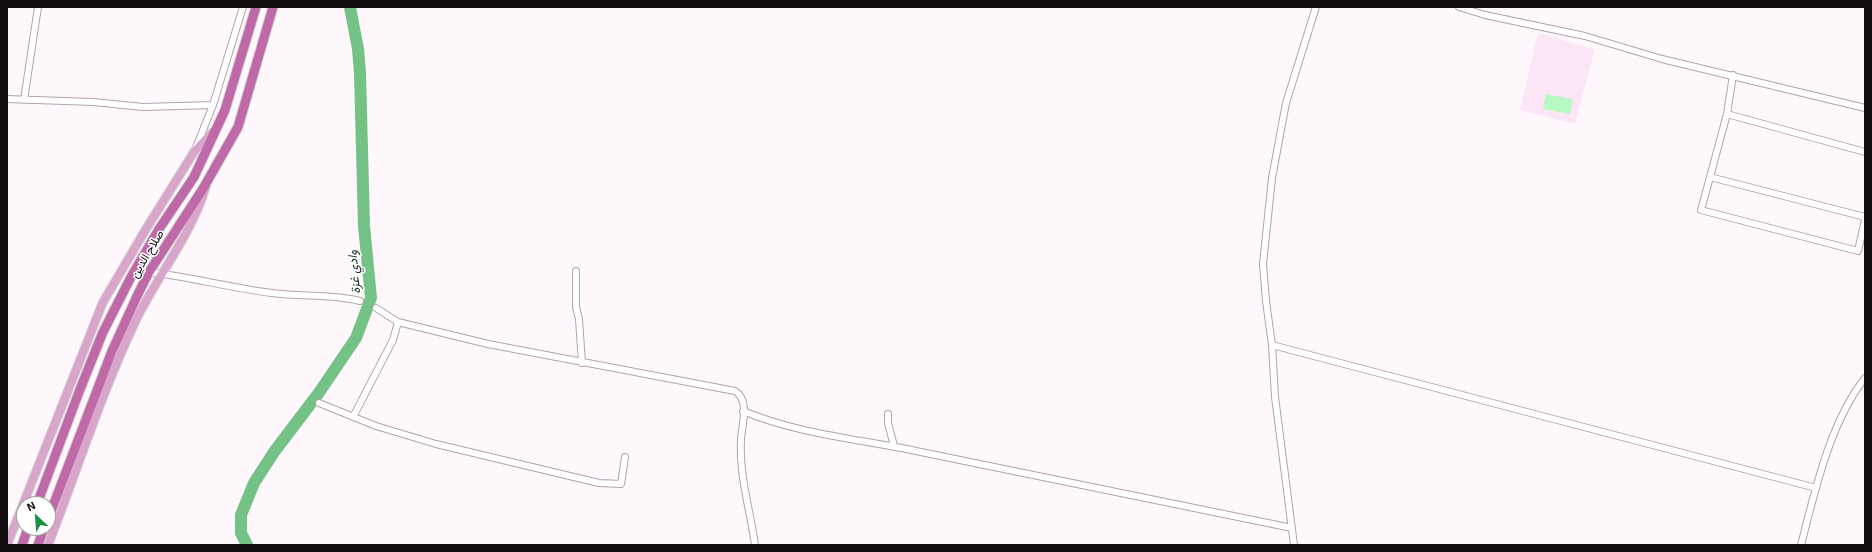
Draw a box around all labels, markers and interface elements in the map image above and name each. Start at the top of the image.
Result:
street label: صلاح الدين [127,227,167,281]
water label: وادي غزة [344,249,364,295]
north arrow [16,496,56,536]
text: N [25,498,37,513]

